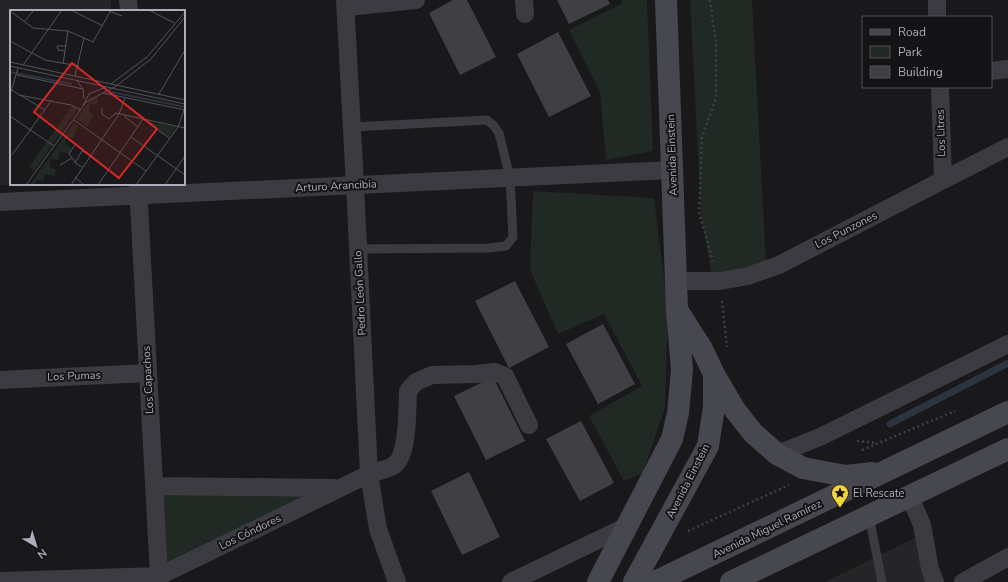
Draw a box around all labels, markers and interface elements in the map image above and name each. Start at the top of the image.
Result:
inset map [10,10,185,185]
legend [862,16,992,88]
text: Road [898,24,926,40]
text: Park [898,44,923,60]
text: Building [898,64,943,80]
street label: Los Litres [933,109,949,157]
street label: Avenida Einstein [663,114,681,196]
street label: Arturo Arancibia [295,176,377,196]
street label: Los Punzones [812,208,880,252]
street label: Pedro León Gallo [350,250,370,336]
street label: Los Capachos [139,346,157,414]
street label: Los Pumas [47,368,101,384]
street label: Avenida Einstein [663,441,713,521]
place icon: El Rescate [830,483,850,508]
place label: El Rescate [853,486,905,501]
street label: Avenida Miguel Ramírez [710,496,824,562]
street label: Los Cóndores [217,511,283,553]
north arrow [16,526,56,566]
text: N [34,545,50,562]

